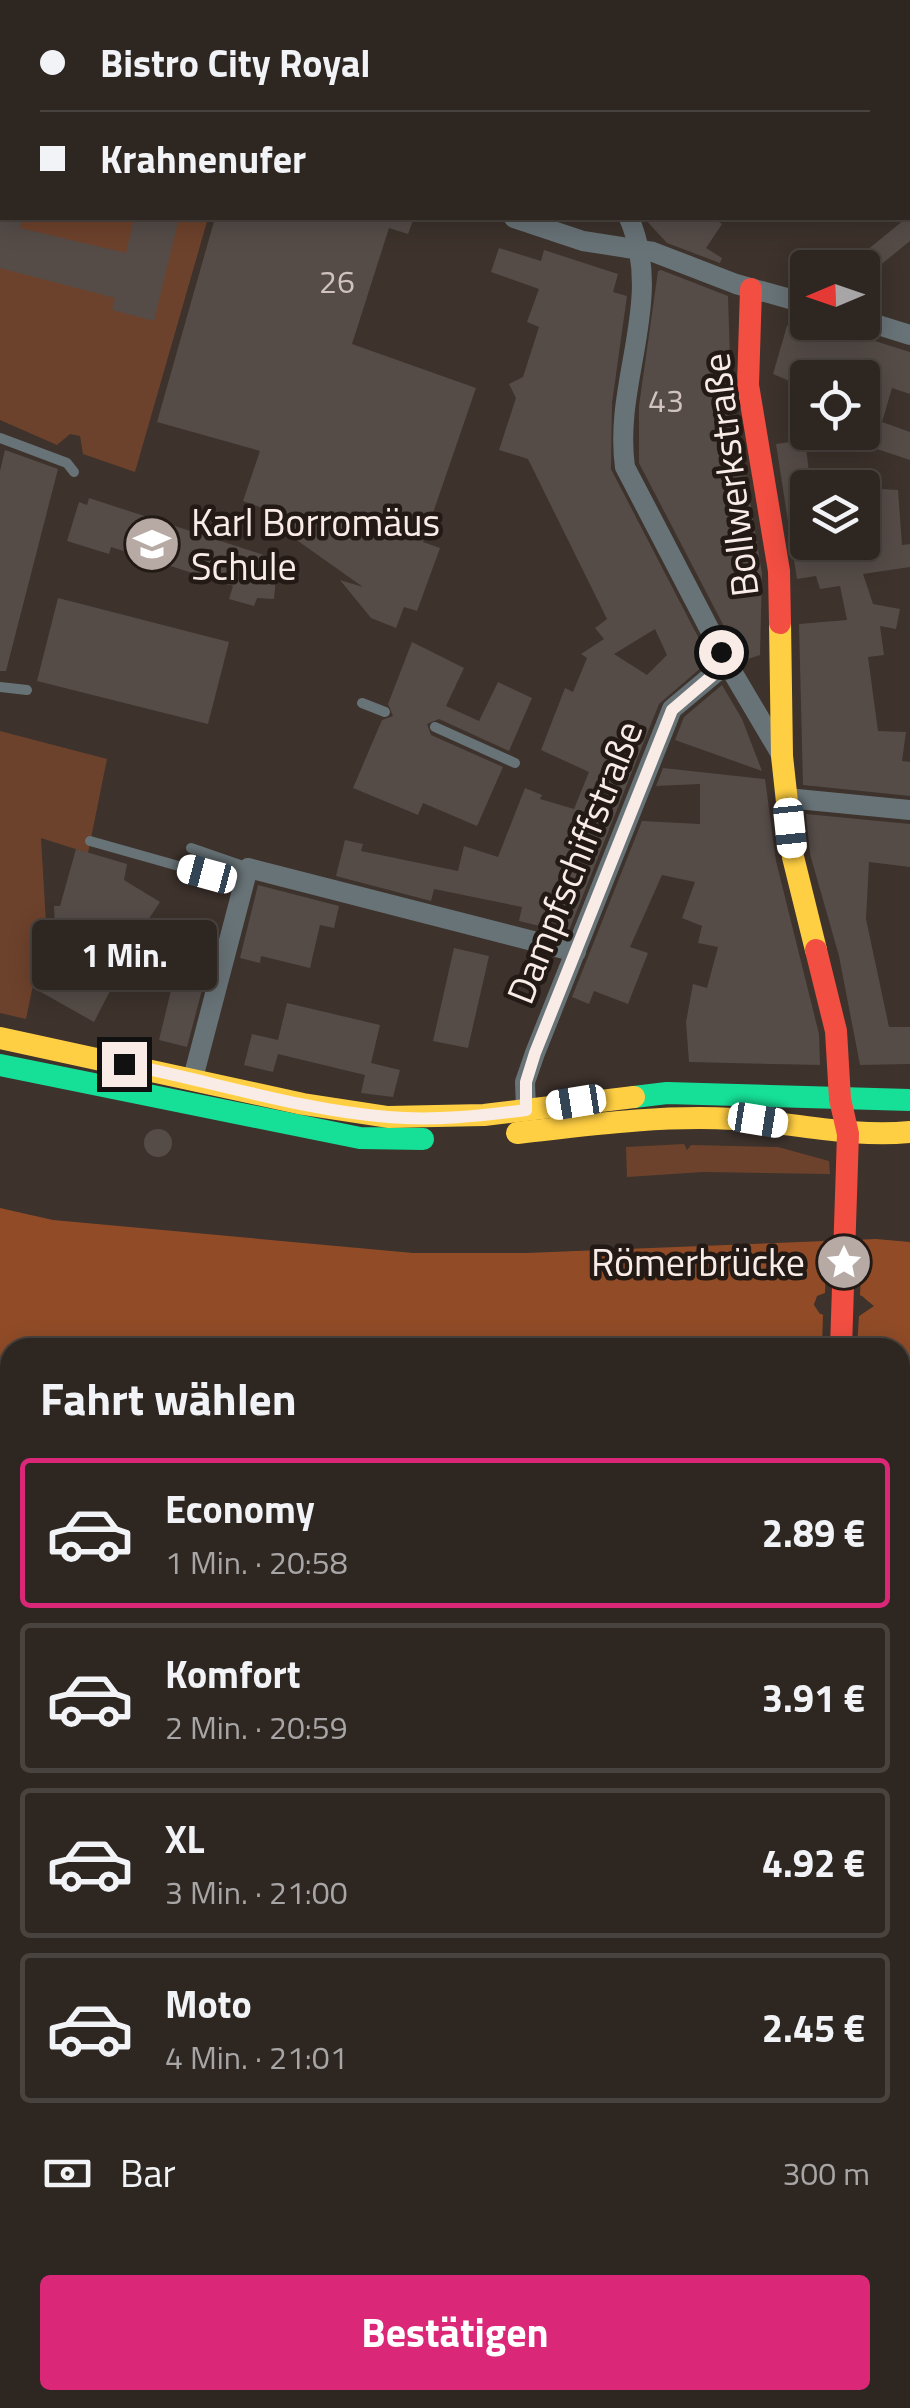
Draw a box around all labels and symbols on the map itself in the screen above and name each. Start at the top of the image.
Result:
north arrow [790,250,880,340]
house number: 26 [319,257,355,305]
street label: Bollwerkstraße [686,350,774,600]
house number: 43 [648,376,684,424]
place label: Karl Borromäus Schule [191,493,440,595]
school or university icon: Karl Borromäus Schule [122,514,182,574]
route start [699,630,744,675]
street label: Dampfschiffstraße [491,712,657,1012]
car [772,797,808,859]
car [174,852,240,896]
callout: 1 Min. [32,919,216,989]
route end [102,1042,147,1087]
car [544,1082,608,1122]
car [726,1100,790,1140]
place icon: Römerbrücke [814,1232,874,1292]
place label: Römerbrücke [591,1233,805,1291]

